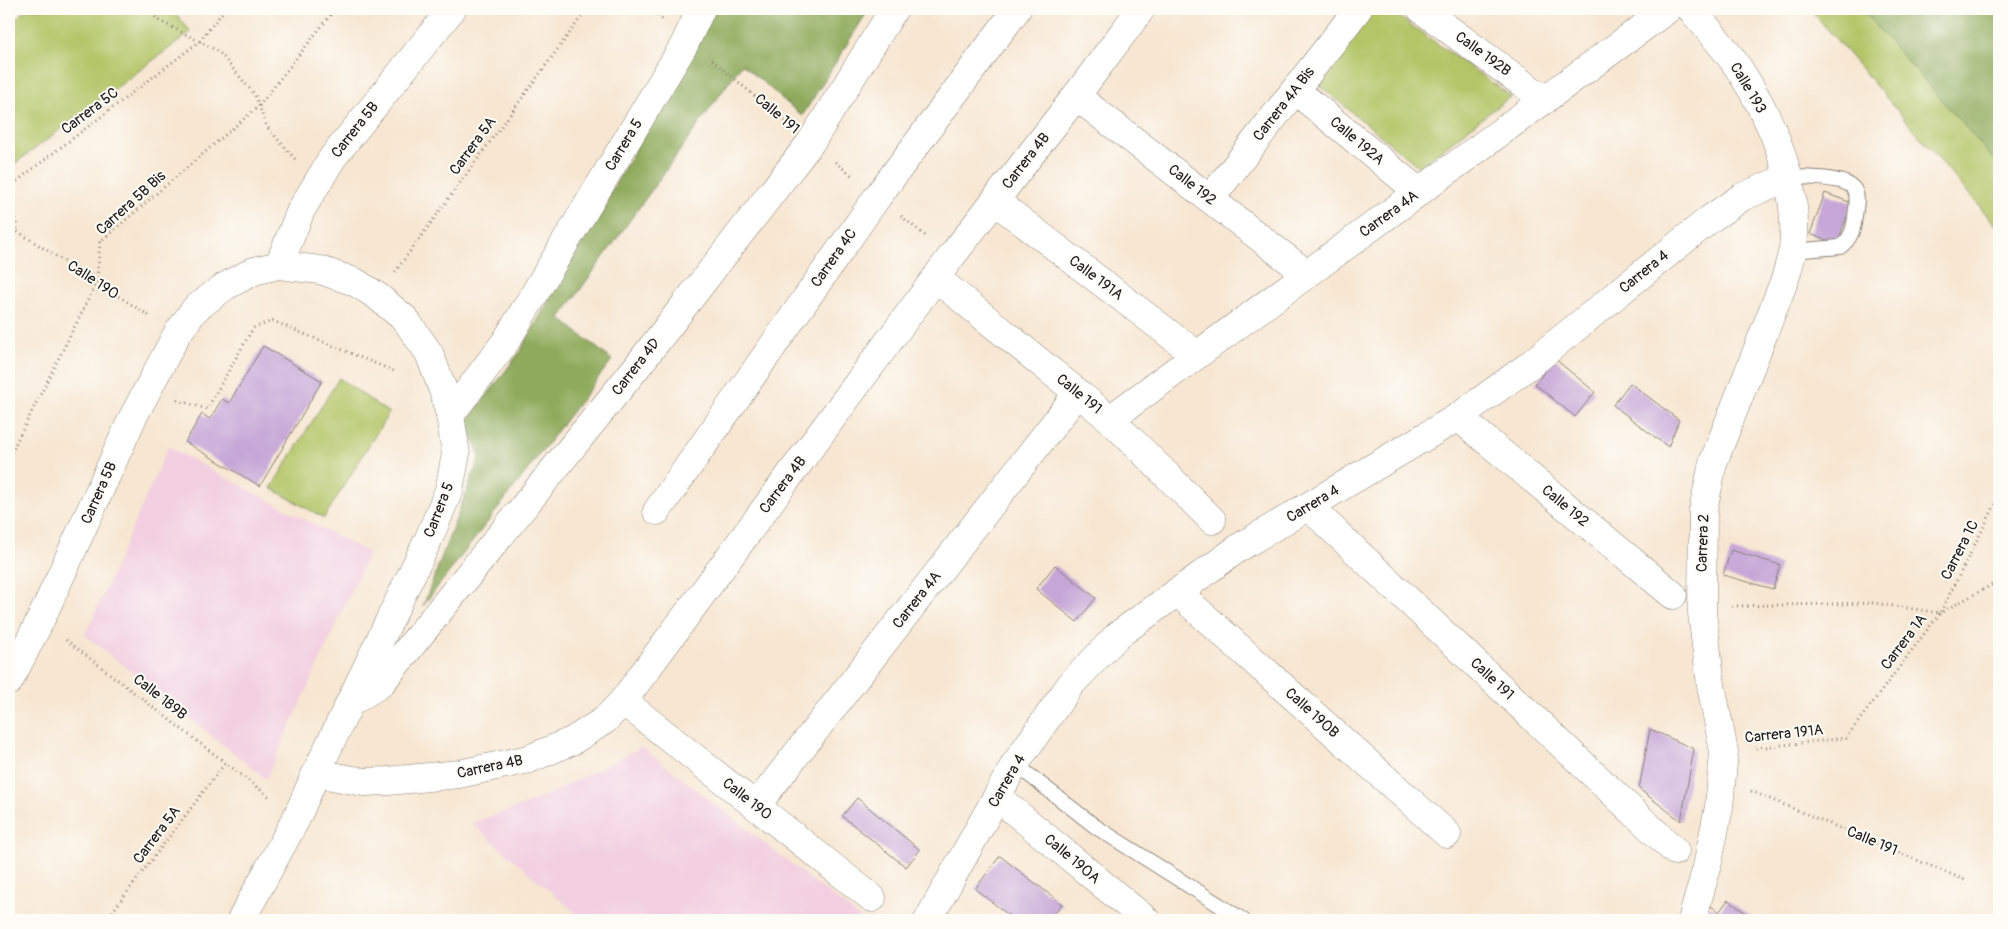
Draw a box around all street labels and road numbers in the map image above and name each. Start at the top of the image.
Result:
street label: Calle 192B [1451,27,1515,81]
street label: Calle 193 [1725,59,1771,117]
street label: Carrera 4A Bis [1249,63,1319,145]
street label: Carrera 5C [58,83,122,139]
street label: Calle 191 [750,90,804,138]
street label: Carrera 5B [327,98,383,162]
street label: Carrera 5A [445,113,501,179]
street label: Calle 192A [1326,113,1388,170]
street label: Carrera 5 [601,115,647,175]
street label: Carrera 4B [998,129,1054,193]
street label: Calle 192 [1164,160,1220,210]
street label: Carrera 5B Bis [92,167,170,239]
street label: Carrera 4A [1356,186,1422,242]
street label: Carrera 4C [807,225,861,291]
street label: Carrera 4 [1615,246,1673,298]
street label: Calle 191A [1065,251,1127,305]
street label: Calle 190 [64,256,122,304]
street label: Carrera 4D [608,334,664,400]
street label: Calle 191 [1052,370,1106,418]
street label: Carrera 4B [755,453,811,517]
street label: Carrera 5B [77,459,121,527]
street label: Carrera 5 [420,480,458,540]
street label: Carrera 4 [1283,481,1343,527]
street label: Calle 192 [1537,481,1593,531]
street label: Carrera 2 [1692,514,1714,572]
street label: Carrera 1C [1937,517,1983,583]
street label: Carrera 4A [889,567,946,633]
street label: Carrera 1A [1877,610,1931,674]
street label: Calle 191 [1466,654,1518,704]
street label: Calle 189B [129,670,191,724]
street label: Calle 190B [1281,684,1343,742]
street label: Carrera 191A [1744,720,1824,748]
street label: Carrera 4B [455,751,525,783]
street label: Carrera 4 [984,751,1030,811]
street label: Calle 190 [718,774,776,824]
street label: Carrera 5A [129,802,185,868]
street label: Calle 191 [1844,822,1900,860]
street label: Calle 190A [1040,830,1104,888]

